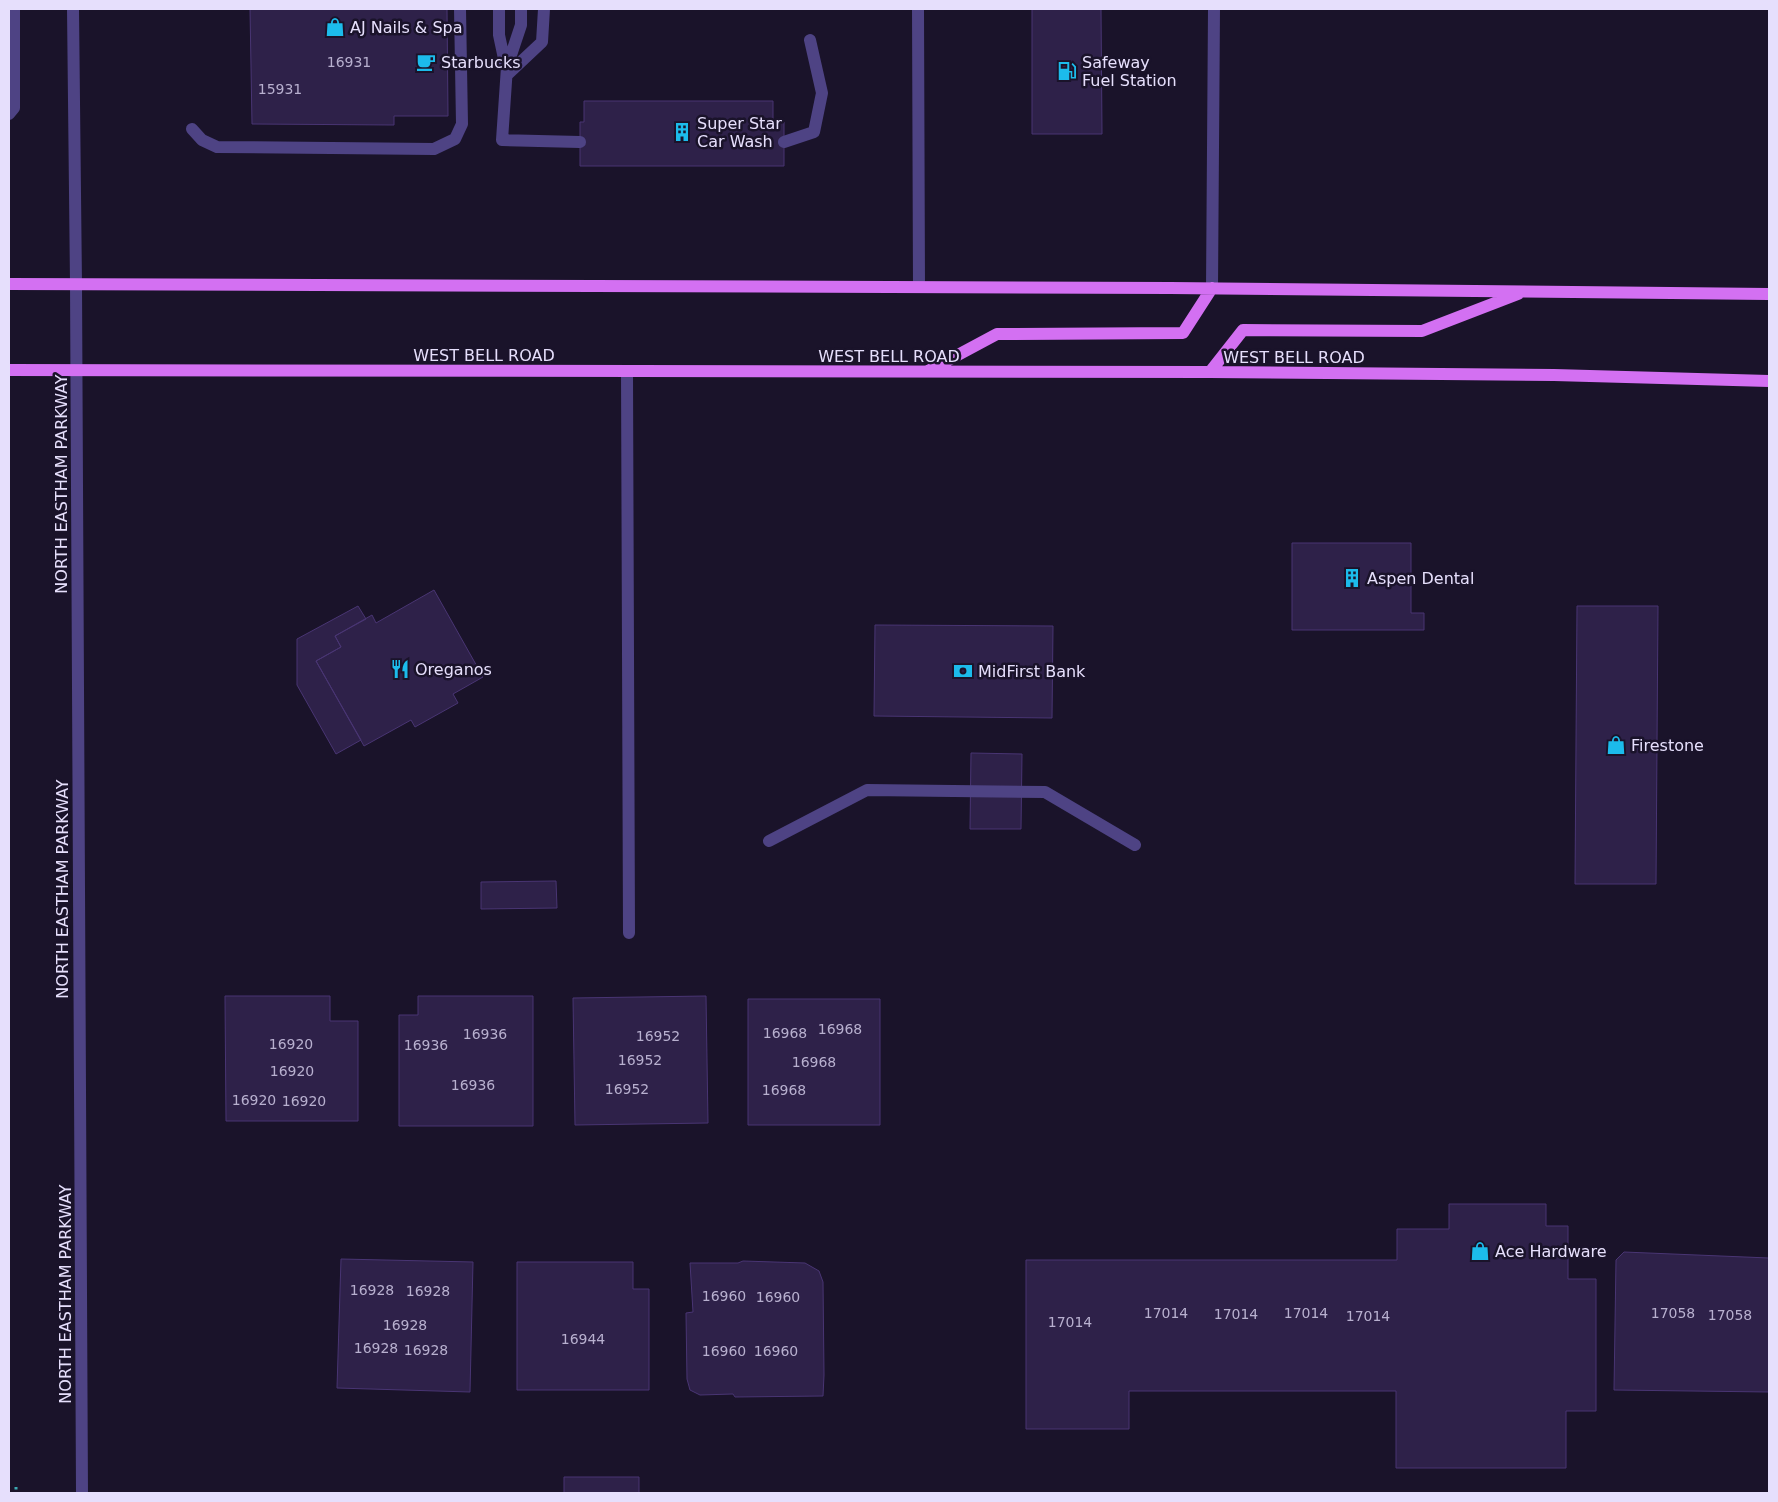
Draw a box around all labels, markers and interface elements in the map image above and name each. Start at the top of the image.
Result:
shop icon: AJ Nails & Spa [324,16,346,38]
place label: AJ Nails & Spa [350,18,463,37]
cafe icon: Starbucks [415,51,437,73]
place label: Starbucks [441,53,521,72]
place label: Safeway Fuel Station [1082,53,1177,90]
house number: 16931 [327,54,371,70]
fuel station icon: Safeway Fuel Station [1056,60,1078,82]
house number: 15931 [258,81,302,97]
place label: Super Star Car Wash [697,114,782,151]
building icon: Super Star Car Wash [671,121,693,143]
street label: WEST BELL ROAD [413,346,555,365]
street label: WEST BELL ROAD [818,347,960,366]
street label: WEST BELL ROAD [1223,348,1365,367]
street label: NORTH EASTHAM PARKWAY [52,374,71,594]
building icon: Aspen Dental [1341,567,1363,589]
place label: Aspen Dental [1367,569,1474,588]
restaurant icon: Oreganos [389,658,411,680]
place label: Oreganos [415,660,492,679]
bank icon: MidFirst Bank [952,660,974,682]
place label: MidFirst Bank [978,662,1086,681]
shop icon: Firestone [1605,734,1627,756]
place label: Firestone [1631,736,1704,755]
street label: NORTH EASTHAM PARKWAY [53,779,72,999]
house number: 16968 [818,1021,862,1037]
house number: 16968 [763,1025,807,1041]
house number: 16936 [463,1026,507,1042]
house number: 16952 [636,1028,680,1044]
house number: 16920 [269,1036,313,1052]
house number: 16936 [404,1037,448,1053]
house number: 16952 [618,1052,662,1068]
house number: 16968 [792,1054,836,1070]
house number: 16920 [270,1063,314,1079]
house number: 16936 [451,1077,495,1093]
house number: 16952 [605,1081,649,1097]
house number: 16968 [762,1082,806,1098]
house number: 16920 [232,1092,276,1108]
house number: 16920 [282,1093,326,1109]
street label: NORTH EASTHAM PARKWAY [56,1184,75,1404]
shop icon: Ace Hardware [1469,1240,1491,1262]
place label: Ace Hardware [1495,1242,1607,1261]
house number: 16928 [350,1282,394,1298]
house number: 16928 [406,1283,450,1299]
house number: 16960 [702,1288,746,1304]
house number: 16960 [756,1289,800,1305]
house number: 17014 [1144,1305,1188,1321]
house number: 17014 [1284,1305,1328,1321]
house number: 17058 [1651,1305,1695,1321]
house number: 17014 [1214,1306,1258,1322]
house number: 17058 [1708,1307,1752,1323]
house number: 17014 [1346,1308,1390,1324]
house number: 17014 [1048,1314,1092,1330]
house number: 16928 [383,1317,427,1333]
house number: 16944 [561,1331,605,1347]
house number: 16928 [354,1340,398,1356]
house number: 16928 [404,1342,448,1358]
house number: 16960 [702,1343,746,1359]
house number: 16960 [754,1343,798,1359]

